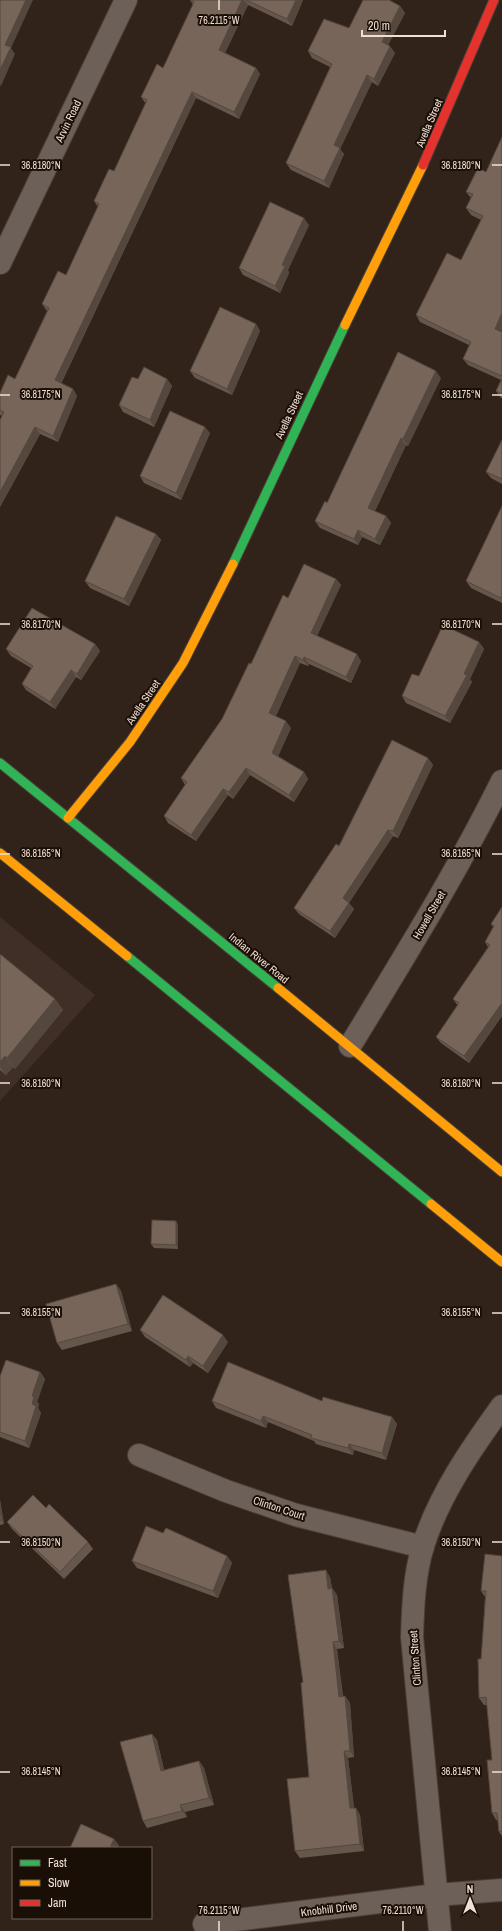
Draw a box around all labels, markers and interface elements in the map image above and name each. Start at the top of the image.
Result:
scale bar [362,12,445,38]
text: 76.2115°W [199,14,240,27]
text: 20 m [368,18,390,34]
street label: Avella Street [412,96,446,150]
street label: Arvin Road [51,98,84,145]
text: 36.8180°N [21,159,61,172]
text: 36.8180°N [441,159,481,172]
text: 36.8175°N [21,388,61,401]
street label: Avella Street [271,388,306,442]
text: 36.8175°N [441,388,481,401]
text: 36.8170°N [21,618,61,631]
text: 36.8170°N [441,618,481,631]
street label: Avella Street [122,677,163,728]
text: 36.8165°N [21,847,61,860]
text: 36.8165°N [441,847,481,860]
street label: Howell Street [410,888,449,942]
street label: Indian River Road [226,930,292,986]
text: 36.8160°N [21,1077,61,1090]
text: 36.8160°N [441,1077,481,1090]
text: 36.8155°N [21,1306,61,1319]
text: 36.8155°N [441,1306,481,1319]
street label: Clinton Court [252,1493,307,1523]
text: 36.8150°N [21,1536,61,1549]
text: 36.8150°N [441,1536,481,1549]
street label: Clinton Street [406,1630,424,1686]
text: 36.8145°N [21,1765,61,1778]
text: 36.8145°N [441,1765,481,1778]
legend [12,1847,152,1919]
text: Fast [48,1855,67,1871]
text: Slow [48,1875,70,1891]
north arrow [450,1879,490,1919]
text: N [467,1882,473,1896]
text: Jam [48,1895,67,1911]
street label: Knobhill Drive [300,1899,358,1919]
text: 76.2115°W [199,1904,240,1917]
text: 76.2110°W [383,1904,424,1917]

